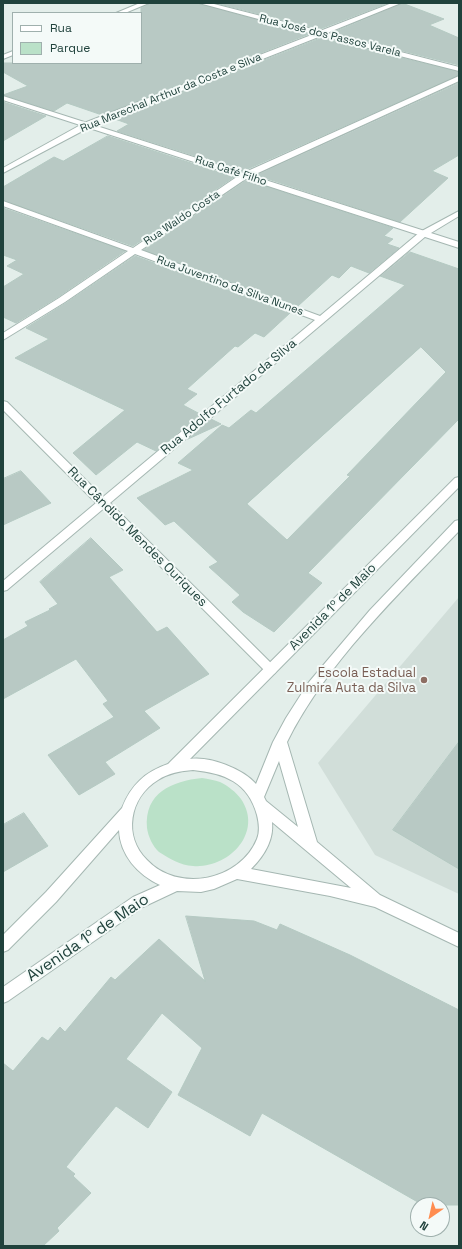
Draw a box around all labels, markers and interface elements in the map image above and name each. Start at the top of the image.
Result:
legend [12,12,142,64]
street label: Rua José dos Passos Varela [258,12,402,60]
text: Rua [50,20,72,36]
text: Parque [50,40,90,56]
street label: Rua Marechal Arthur da Costa e Silva [78,50,264,136]
street label: Rua Café Filho [193,153,269,189]
street label: Rua Waldo Costa [141,188,223,248]
street label: Rua Juventino da Silva Nunes [155,253,305,319]
street label: Rua Adolfo Furtado da Silva [158,336,300,458]
street label: Rua Cândido Mendes Ouriques [64,464,210,610]
street label: Avenida 1º de Maio [286,560,380,654]
place label: Escola Estadual Zulmira Auta da Silva [287,665,416,696]
marker: Escola Estadual Zulmira Auta da Silva [419,675,429,685]
street label: Avenida 1º de Maio [23,890,153,986]
north arrow [410,1197,450,1237]
text: N [417,1218,431,1234]

